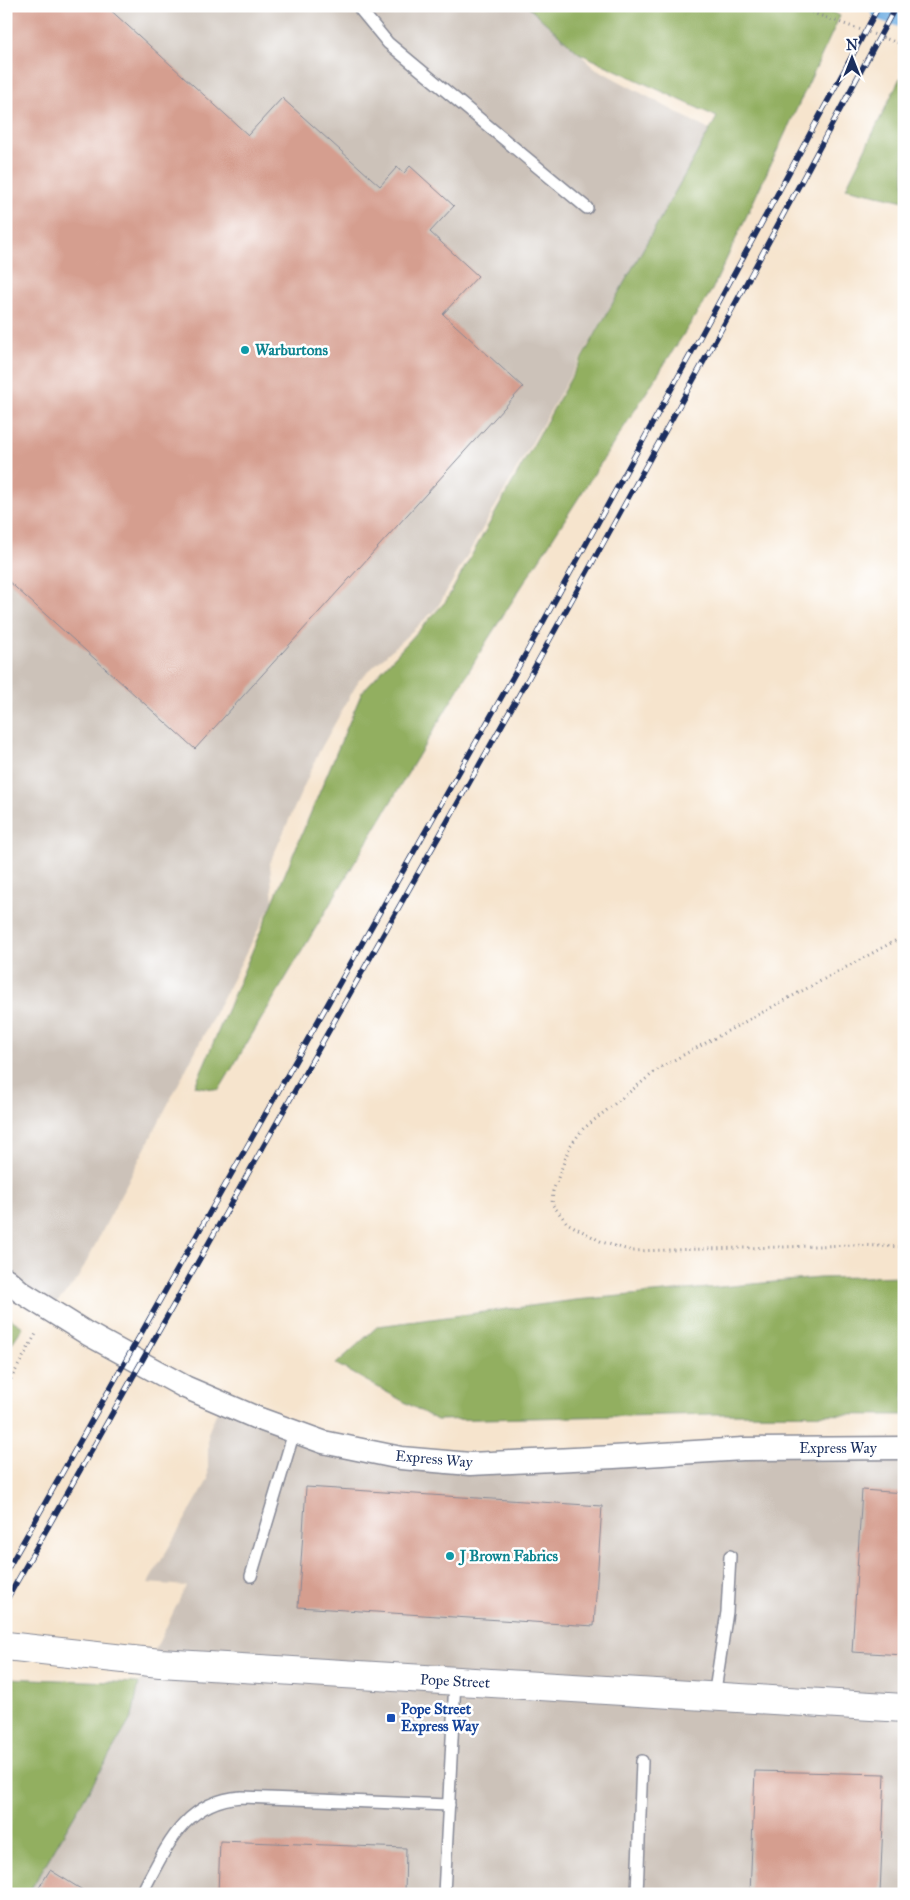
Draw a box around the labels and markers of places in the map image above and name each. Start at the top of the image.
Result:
place label: Warburtons [255,341,328,359]
marker: Warburtons [239,344,251,356]
place label: J Brown Fabrics [458,1547,559,1566]
marker: J Brown Fabrics [444,1550,456,1562]
place label: Pope Street Express Way [401,1700,479,1736]
marker: Pope Street Express Way [385,1712,397,1724]

